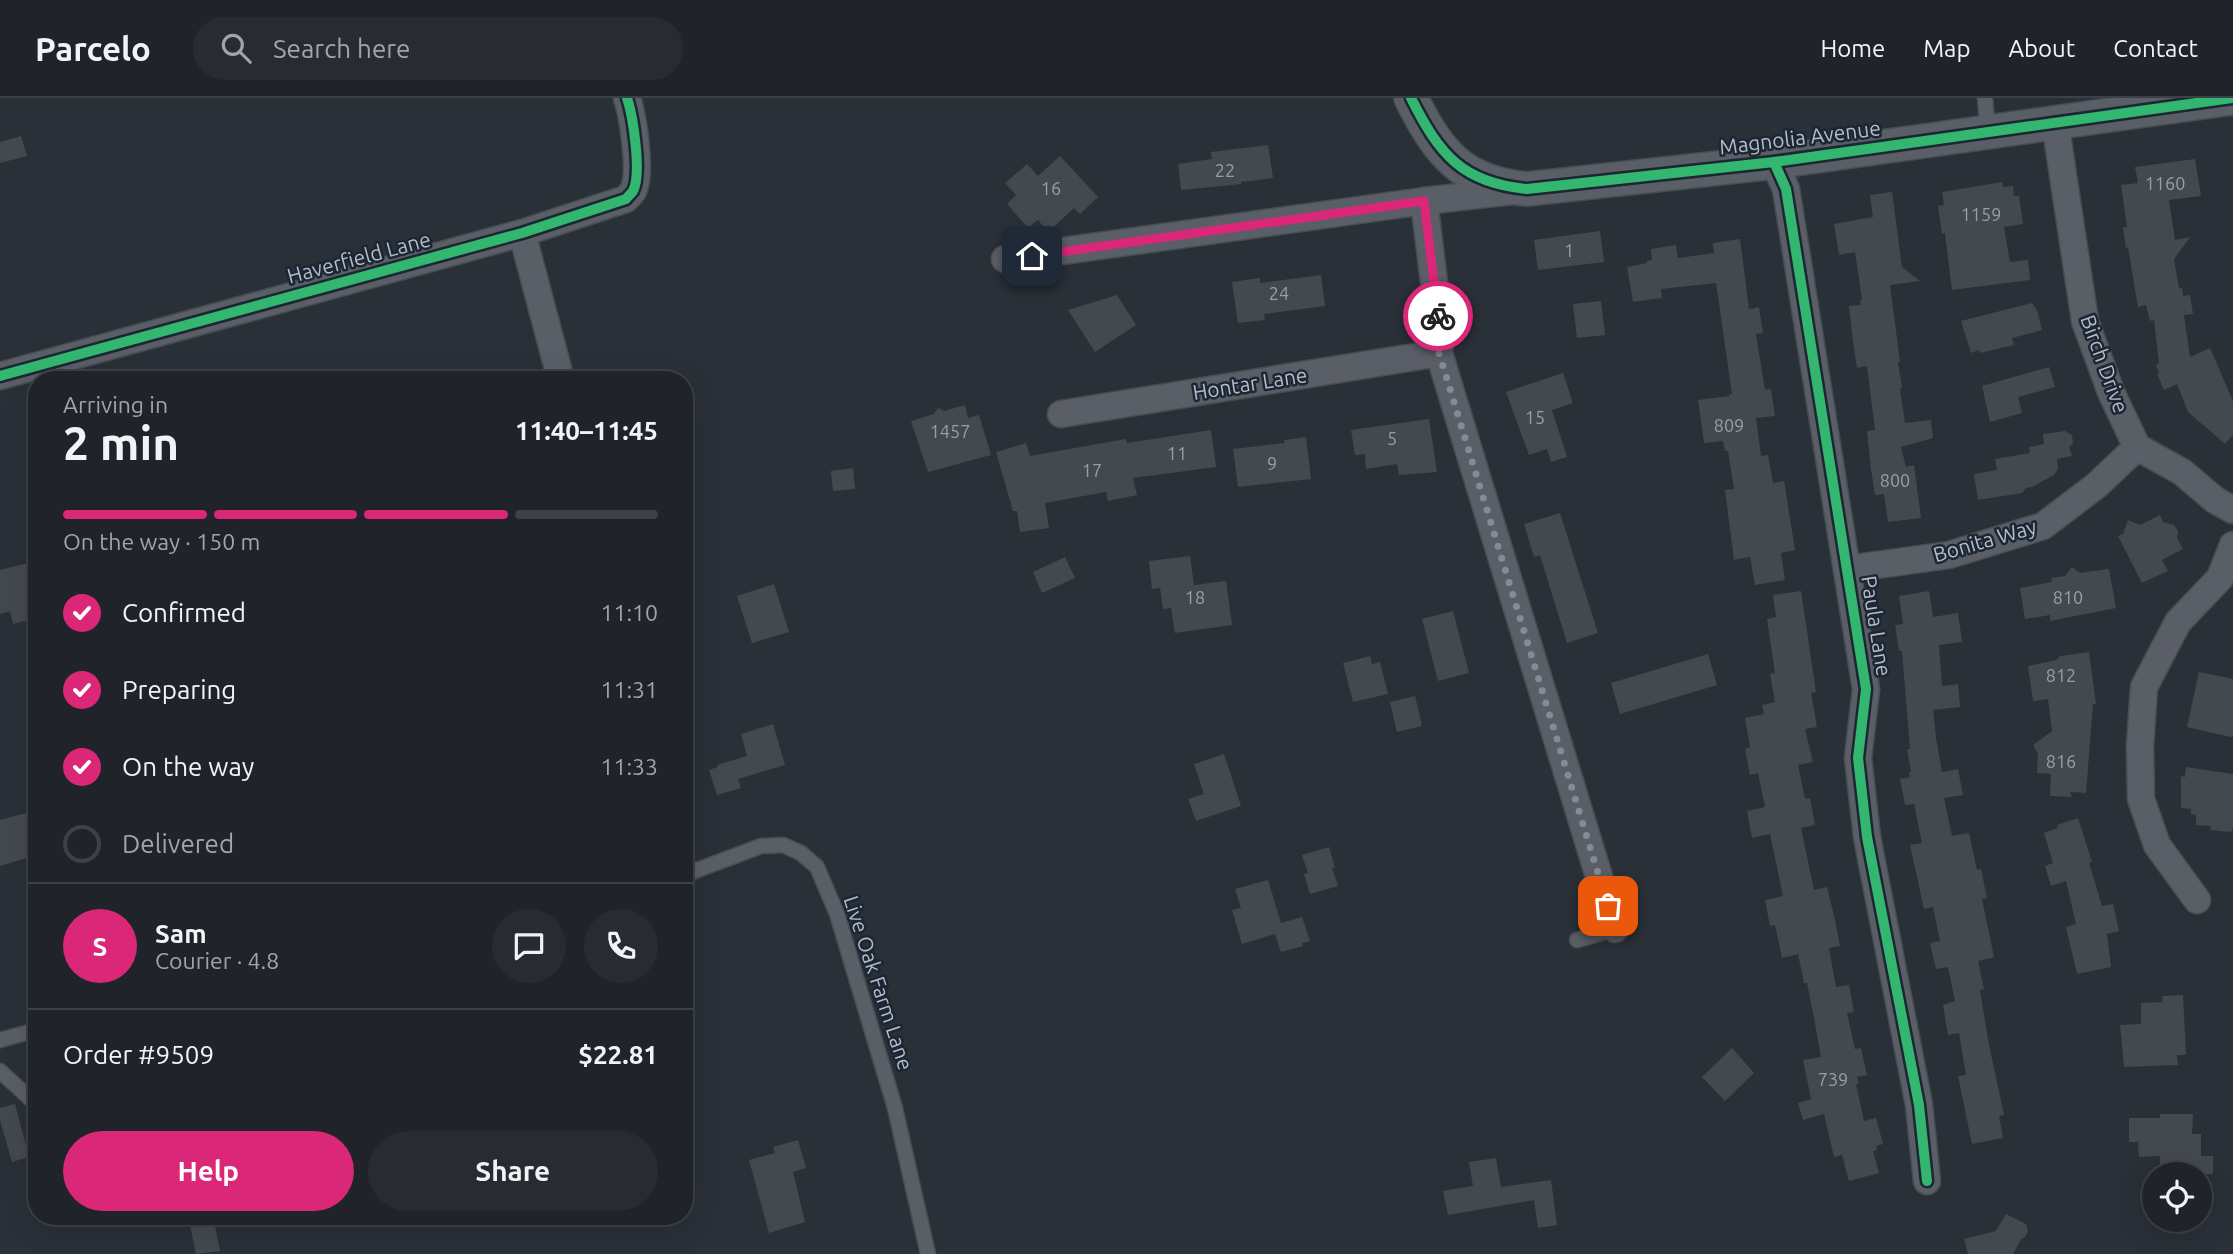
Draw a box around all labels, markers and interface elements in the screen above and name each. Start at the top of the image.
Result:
search box [193,17,683,80]
icon: search [217,29,255,67]
text: Parcelo [35,30,151,67]
text: Search here [273,34,410,63]
text: Home [1820,35,1885,62]
text: Map [1923,35,1970,62]
text: About [2008,35,2075,62]
text: Contact [2113,35,2198,62]
street label: Magnolia Avenue [1718,115,1882,159]
house number: 22 [1215,160,1235,180]
house number: 1160 [2145,173,2185,193]
house number: 16 [1041,178,1061,198]
house number: 1159 [1961,204,2001,224]
street label: Haverfield Lane [284,226,433,288]
pin [1002,226,1062,286]
icon: home [1013,237,1051,275]
house number: 1 [1564,240,1574,260]
courier [1403,281,1473,351]
house number: 24 [1269,283,1289,303]
icon: bike [1419,297,1457,335]
street label: Birch Drive [2076,311,2134,416]
street label: Hontar Lane [1191,362,1309,404]
text: Arriving in [63,392,168,417]
house number: 15 [1525,407,1545,427]
house number: 809 [1714,415,1744,435]
text: 11:40–11:45 [515,416,658,445]
text: 2 min [63,417,179,469]
house number: 1457 [930,421,970,441]
house number: 5 [1387,428,1397,448]
house number: 11 [1167,443,1187,463]
house number: 9 [1267,453,1277,473]
house number: 17 [1082,460,1102,480]
house number: 800 [1880,470,1910,490]
street label: Bonita Way [1930,514,2039,566]
text: On the way · 150 m [63,529,260,554]
street label: Paula Lane [1857,574,1897,678]
house number: 18 [1185,587,1205,607]
house number: 810 [2053,587,2083,607]
icon: check [63,594,101,632]
text: Confirmed [122,598,246,627]
text: 11:10 [600,600,658,625]
house number: 812 [2046,665,2076,685]
icon: check [63,671,101,709]
text: Preparing [122,675,236,704]
text: 11:31 [600,677,658,702]
icon: check [63,748,101,786]
house number: 816 [2046,751,2076,771]
text: On the way [122,752,254,781]
text: 11:33 [600,754,658,779]
text: Delivered [122,829,234,858]
pin [1578,876,1638,936]
icon: bag [1589,887,1627,925]
street label: Live Oak Farm Lane [839,892,918,1073]
button: chat [492,909,566,983]
button: phone [584,909,658,983]
text: Sam [155,919,207,948]
text: S [93,932,107,961]
text: Courier · 4.8 [155,948,279,973]
text: Order #9509 [63,1040,214,1069]
text: $22.81 [578,1040,658,1069]
house number: 739 [1818,1069,1848,1089]
button: Help [63,1131,354,1211]
button: Share [368,1131,658,1211]
map controls [2142,1162,2212,1232]
button: locate [2142,1162,2212,1232]

